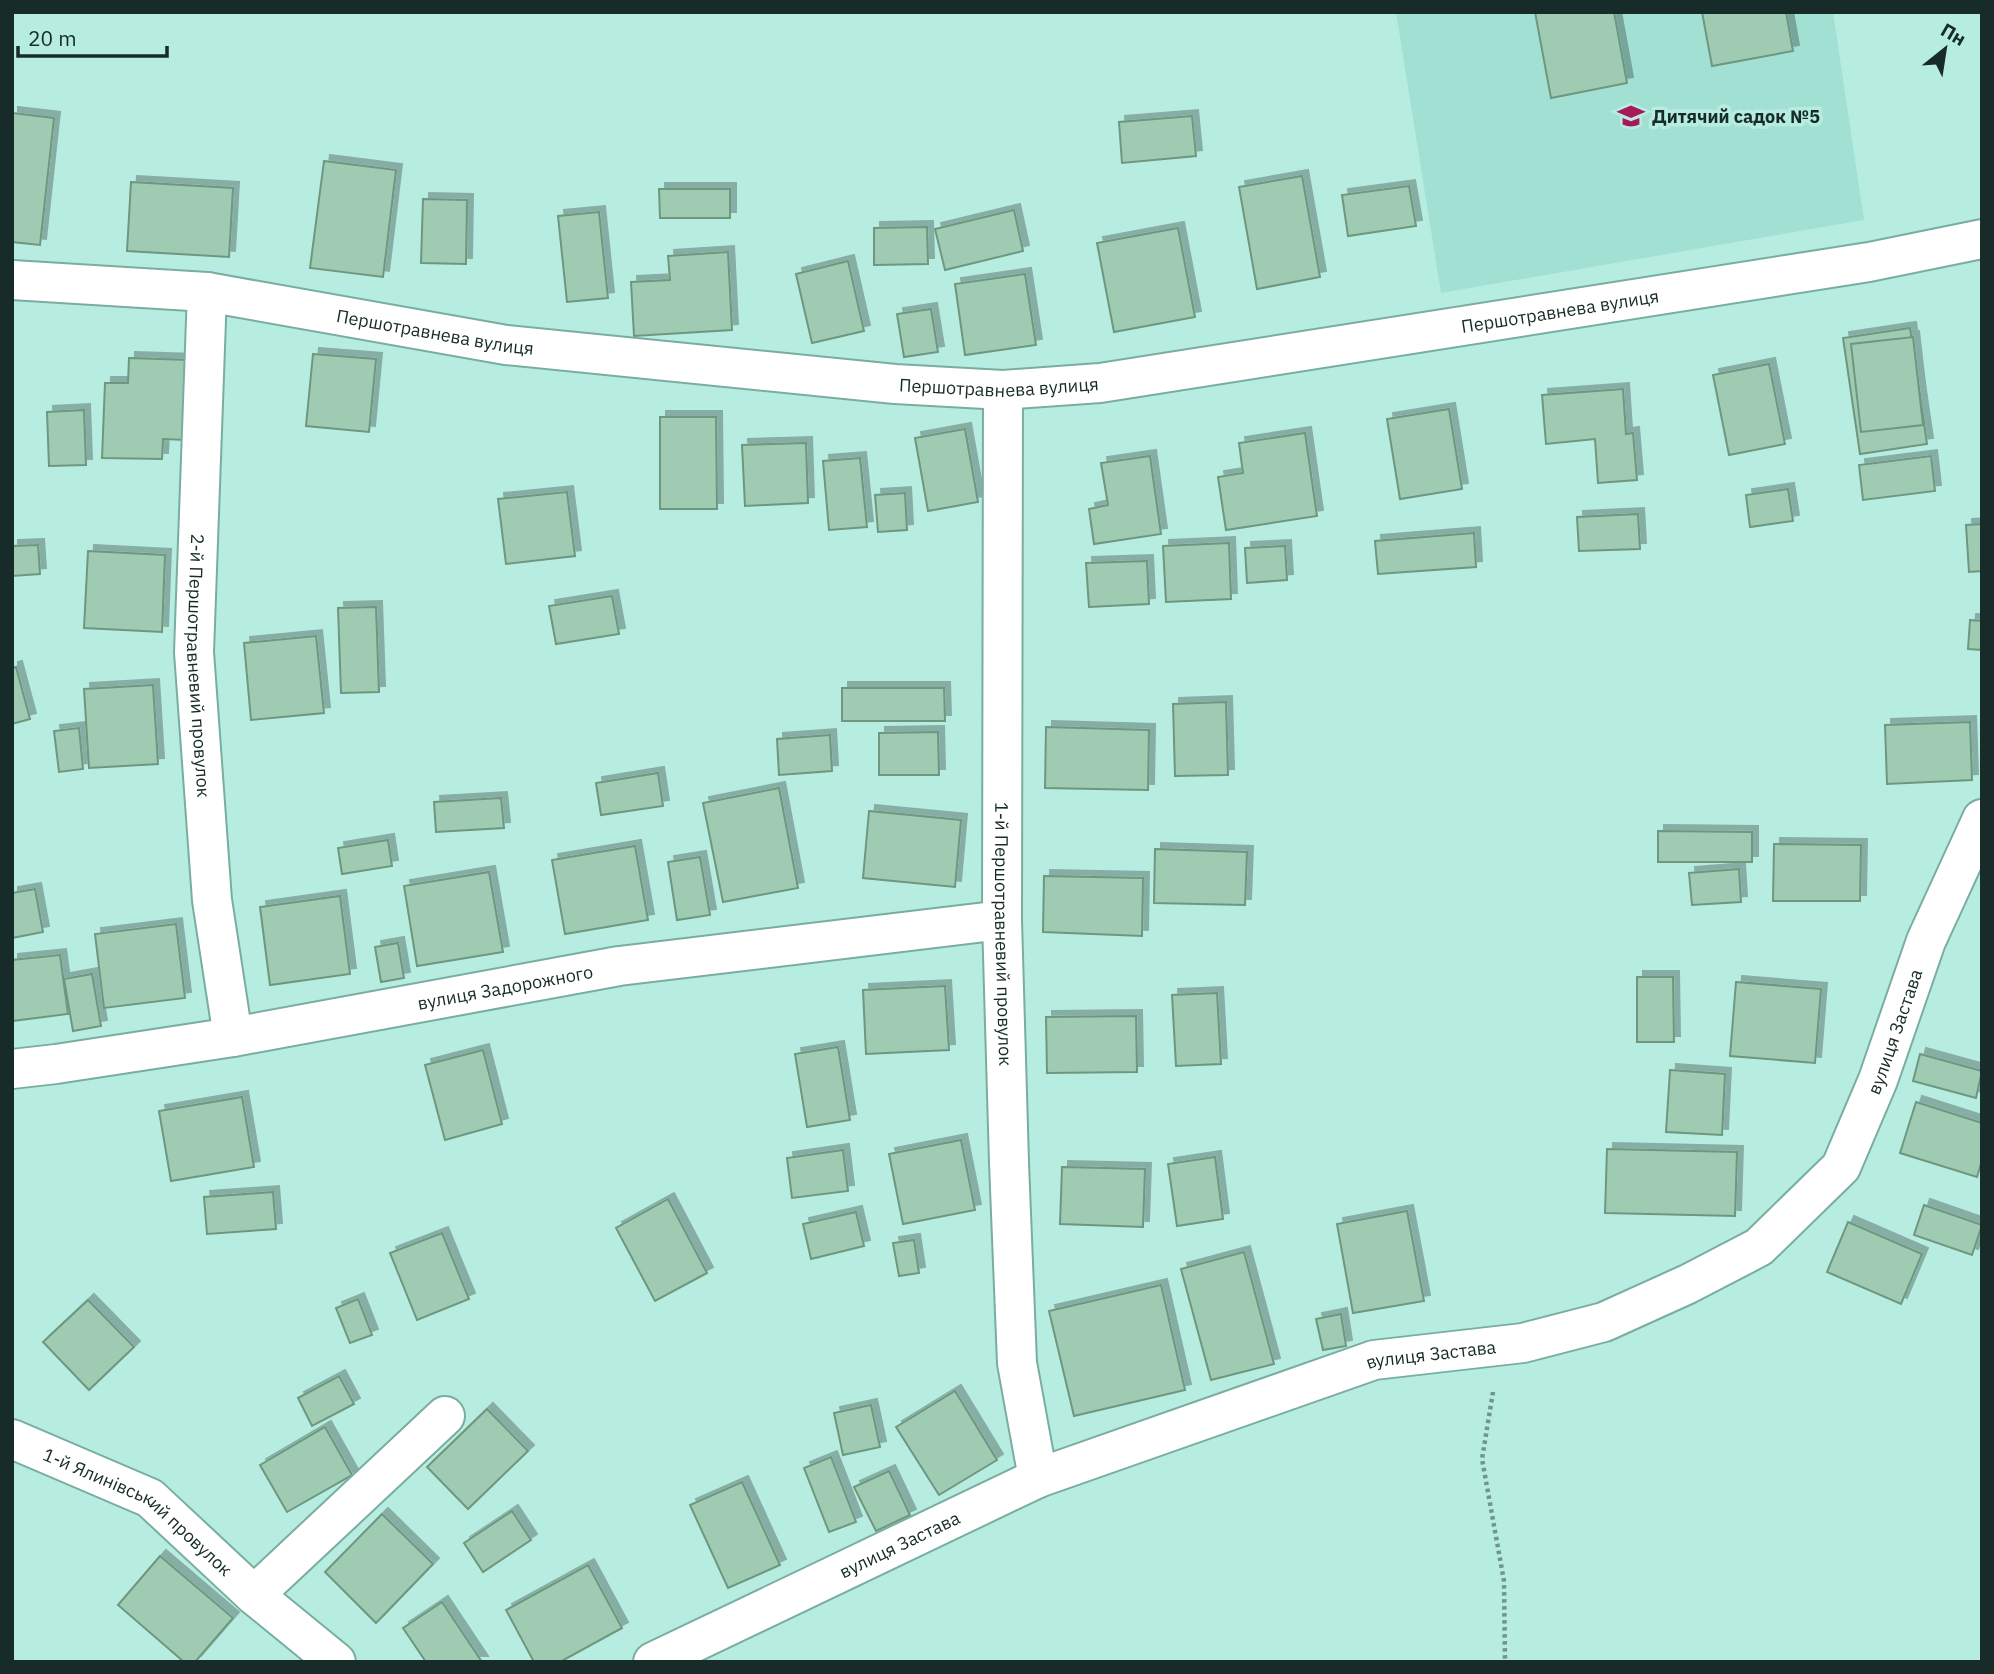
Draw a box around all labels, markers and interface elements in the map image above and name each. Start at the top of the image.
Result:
scale bar [18,14,166,58]
north arrow [1910,14,1980,84]
text: Пн [1937,18,1970,51]
text: 20 m [28,24,77,52]
school or university icon: Дитячий садок №5 [1616,101,1646,131]
place label: Дитячий садок №5 [1652,105,1820,128]
street label: Першотравнева вулиця [1459,284,1660,338]
street label: Першотравнева вулиця [335,304,535,359]
street label: Першотравнева вулиця [898,372,1099,402]
street label: 2-й Першотравневий провулок [182,533,216,798]
street label: 1-й Першотравневий провулок [990,802,1018,1066]
street label: вулиця Задорожного [415,960,595,1014]
street label: вулиця Застава [1862,966,1927,1098]
street label: вулиця Застава [1362,1335,1498,1374]
street label: 1-й Ялинівський провулок [40,1442,237,1581]
street label: вулиця Застава [835,1505,964,1583]

